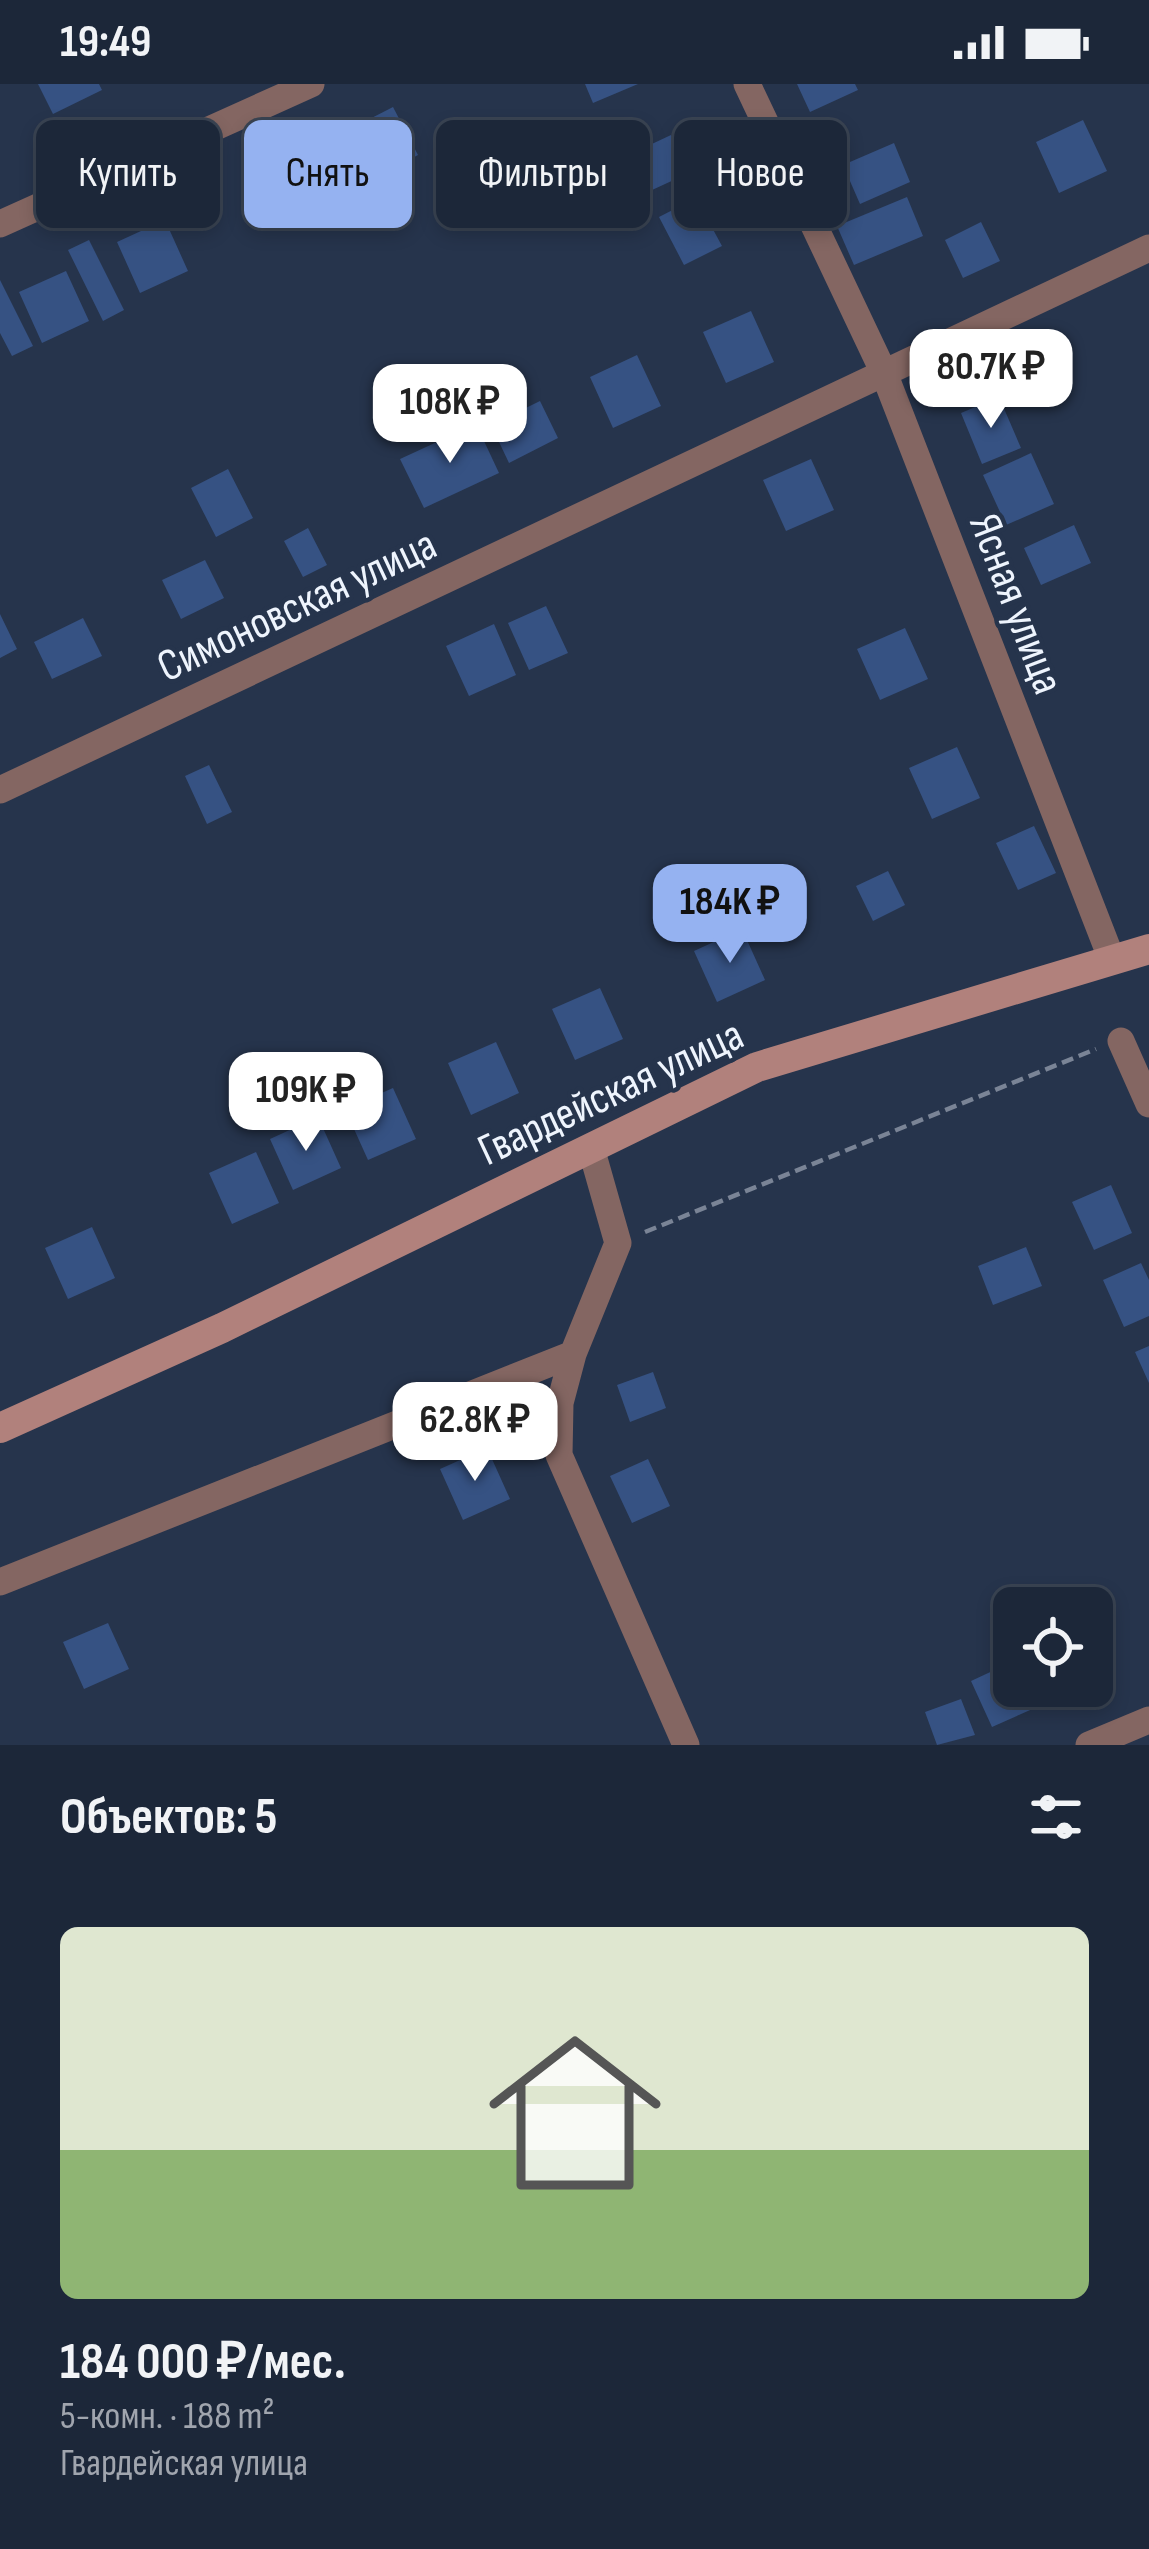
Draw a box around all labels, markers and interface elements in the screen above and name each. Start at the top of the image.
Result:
text: 19:49 [60,15,151,70]
chip: Купить [36,120,220,228]
chip: Снять [244,120,412,228]
chip: Фильтры [436,120,650,228]
chip: Новое [674,120,847,228]
pin: 80.7K ₽ [880,329,1102,431]
text: 80.7K ₽ [937,344,1045,391]
pin: 108K ₽ [352,364,548,466]
text: 108K ₽ [400,379,500,426]
street label: Ясная улица [956,506,1075,702]
street label: Симоновская улица [149,518,445,695]
pin: 184K ₽ [632,864,828,966]
text: 184K ₽ [680,879,780,926]
street label: Гвардейская улица [470,1008,752,1179]
pin: 109K ₽ [208,1052,404,1154]
text: 109K ₽ [256,1067,356,1114]
pin: 62.8K ₽ [364,1382,586,1484]
text: 62.8K ₽ [420,1397,530,1444]
map controls [993,1587,1113,1707]
button: locate [993,1587,1113,1707]
icon: filters [1023,1784,1089,1850]
text: Объектов: 5 [60,1787,278,1848]
icon: home [467,2005,683,2221]
text: 184 000 ₽/мес. [60,2332,346,2393]
text: 5-комн. · 188 m² [60,2393,275,2440]
text: Гвардейская улица [60,2440,308,2487]

